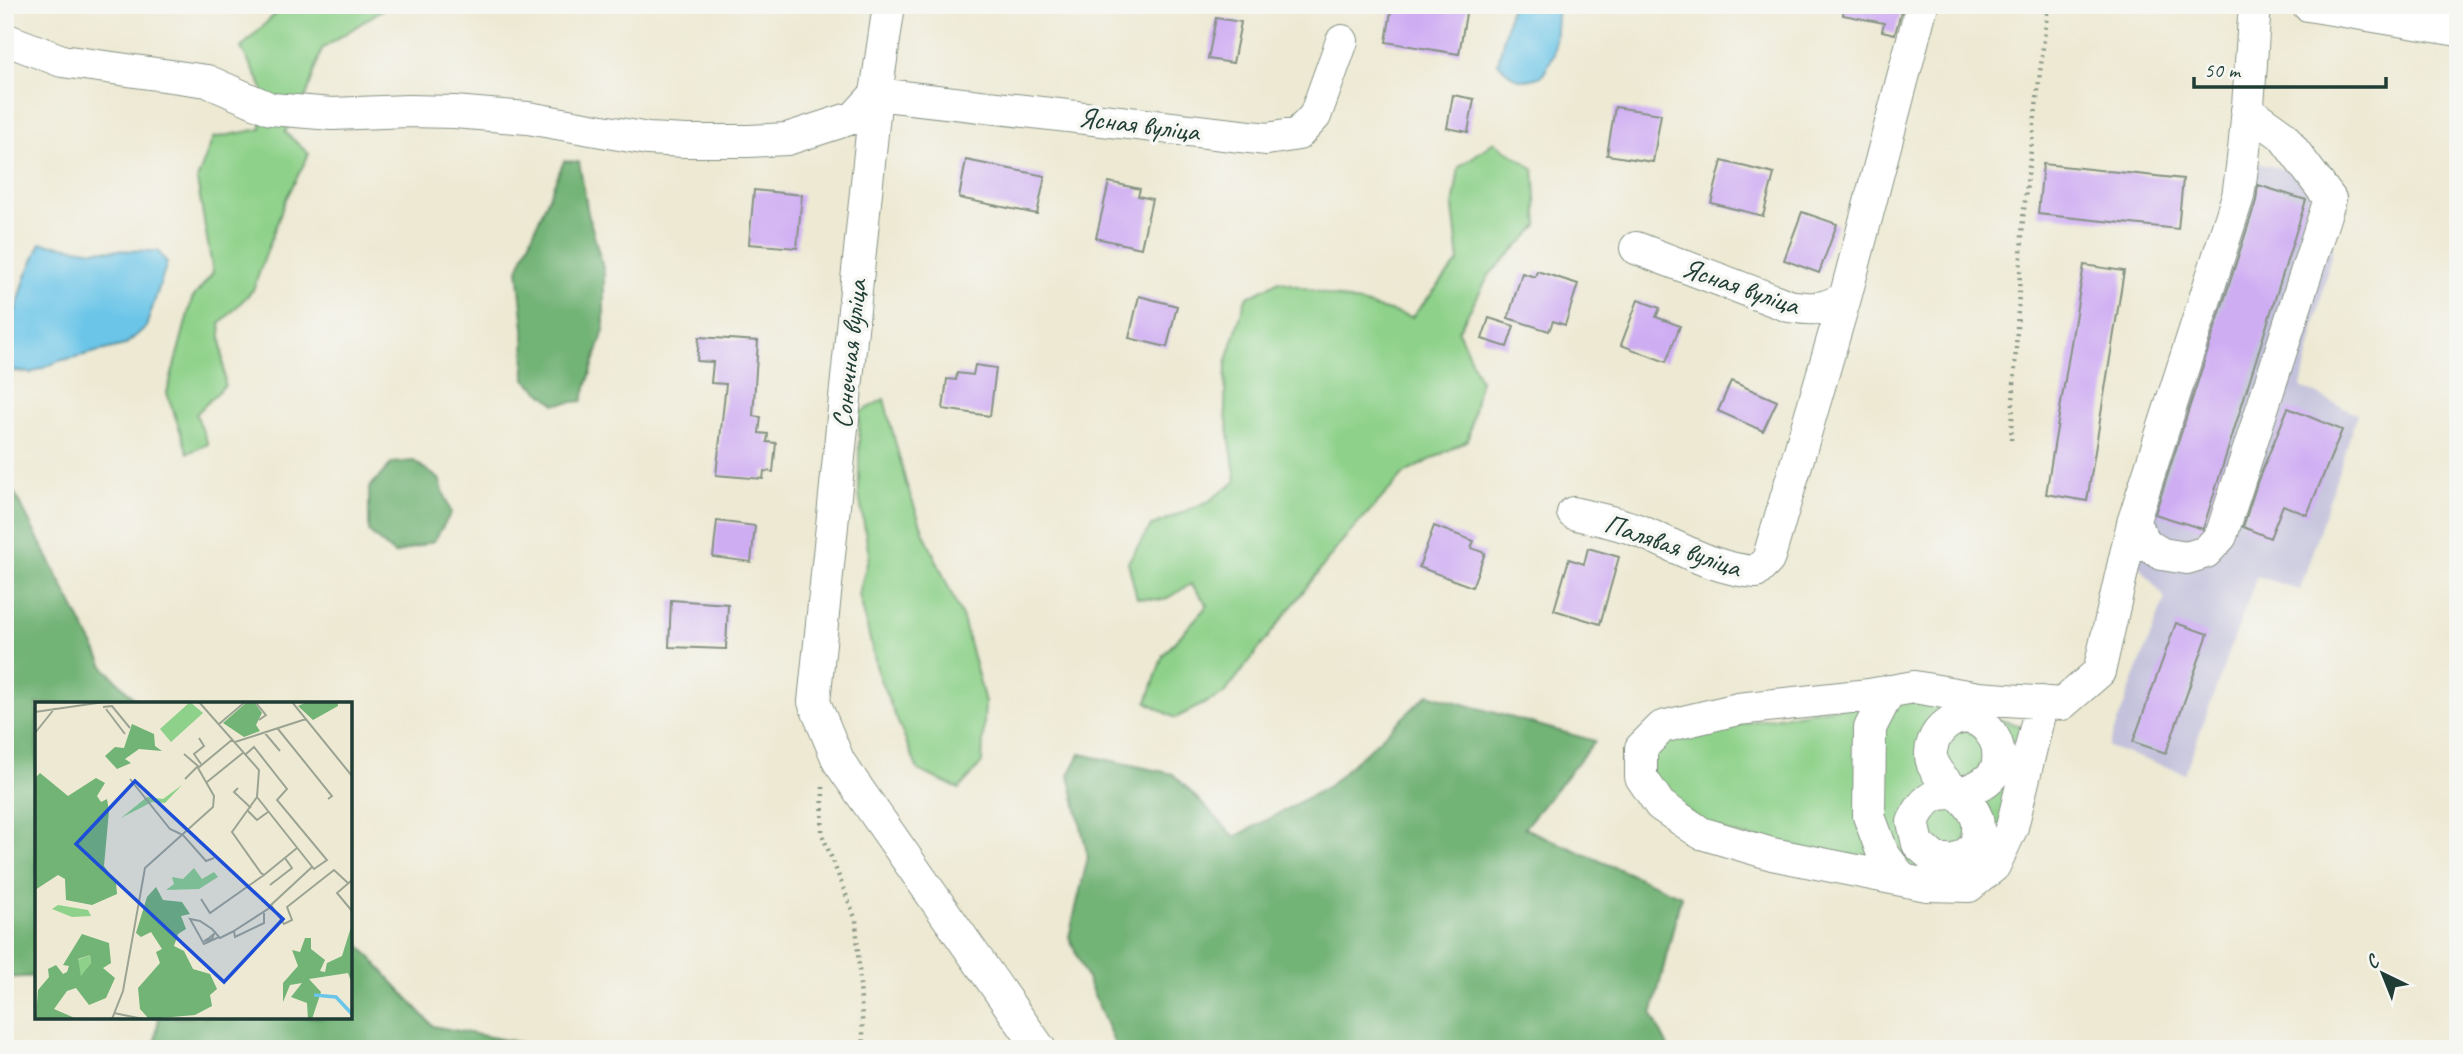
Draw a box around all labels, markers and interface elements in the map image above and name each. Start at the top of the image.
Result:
scale bar [2194,46,2386,90]
text: 50 m [2204,57,2242,83]
street label: Ясная вуліца [1077,99,1203,149]
street label: Ясная вуліца [1678,250,1806,323]
street label: Сонечная вуліца [824,276,874,430]
street label: Палявая вуліца [1600,505,1748,585]
inset map [35,702,352,1019]
north arrow [2348,939,2418,1009]
text: С [2360,949,2386,974]

